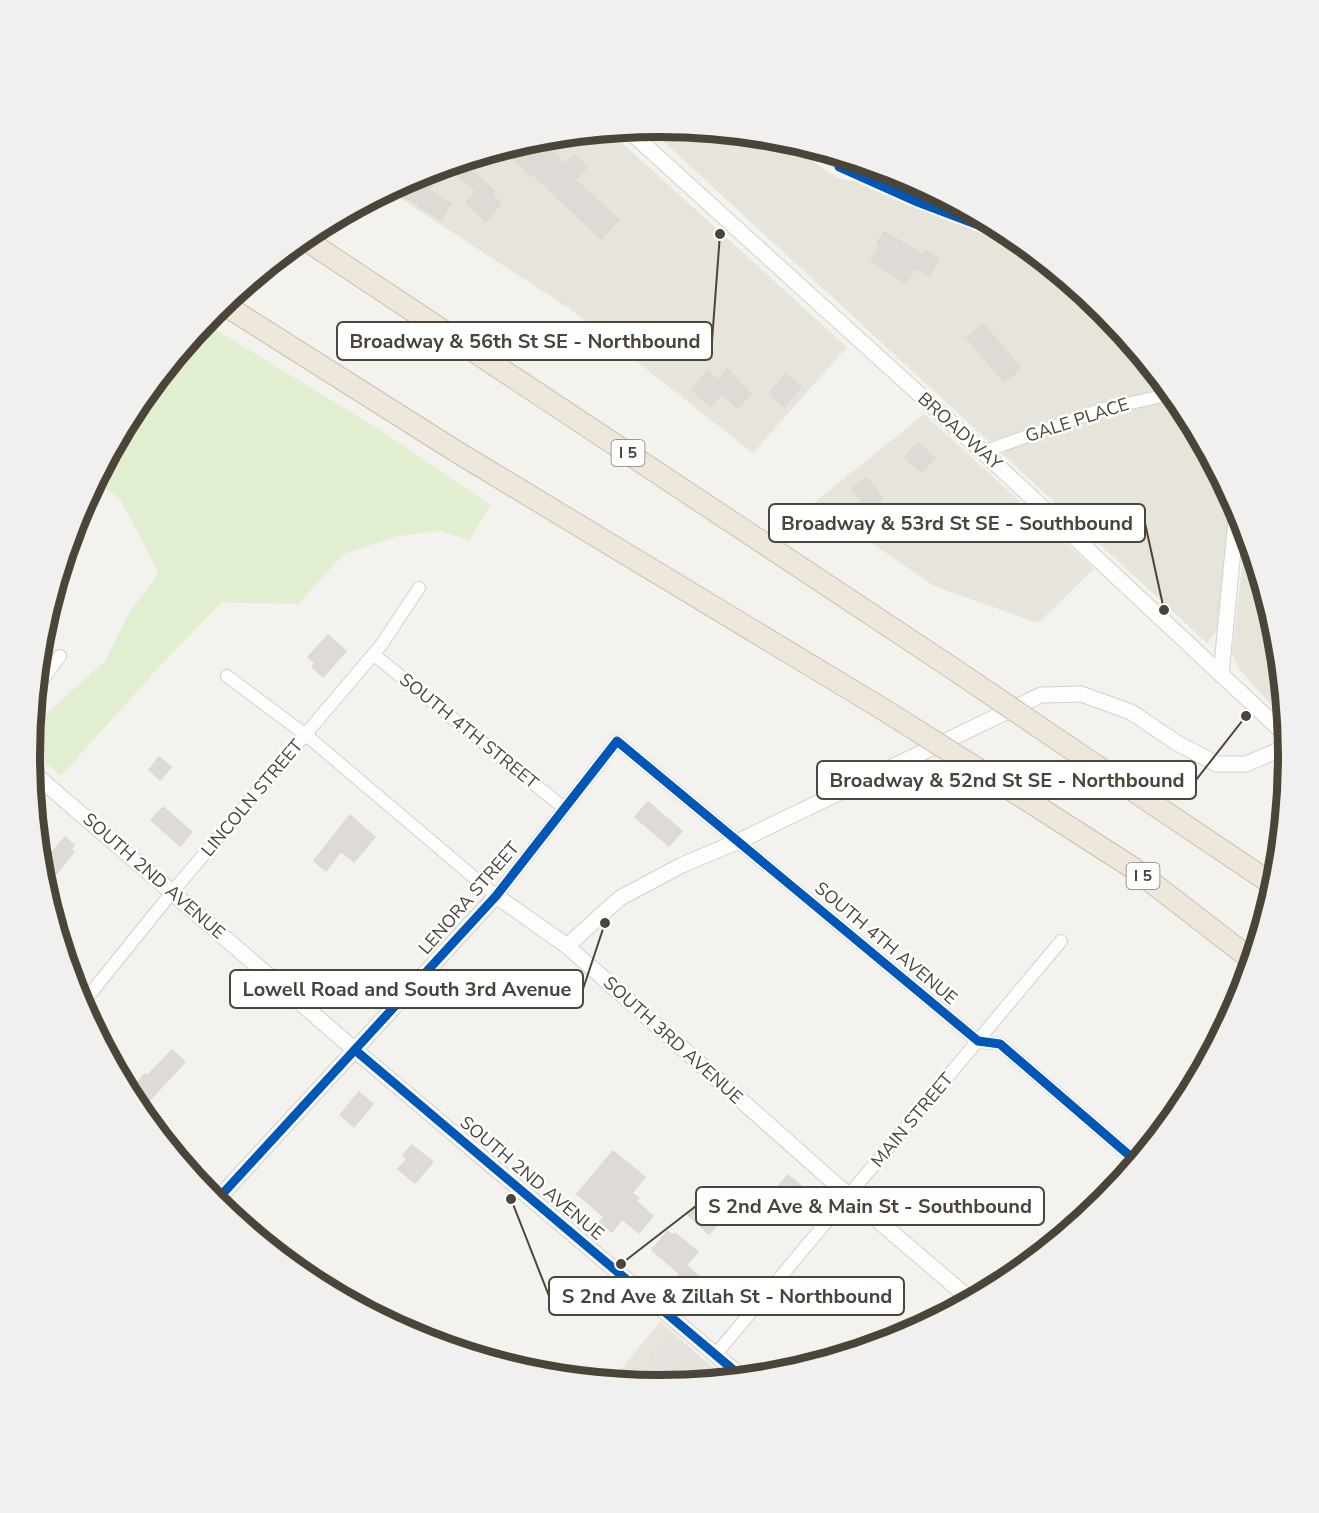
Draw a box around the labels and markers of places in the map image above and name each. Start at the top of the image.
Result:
callout: Broadway & 56th St SE - Northbound [337,322,712,360]
callout: Broadway & 53rd St SE - Southbound [769,504,1145,542]
callout: Broadway & 52nd St SE - Northbound [817,761,1196,799]
callout: Lowell Road and South 3rd Avenue [230,970,583,1008]
callout: S 2nd Ave & Main St - Southbound [696,1187,1044,1225]
callout: S 2nd Ave & Zillah St - Northbound [549,1277,904,1315]

